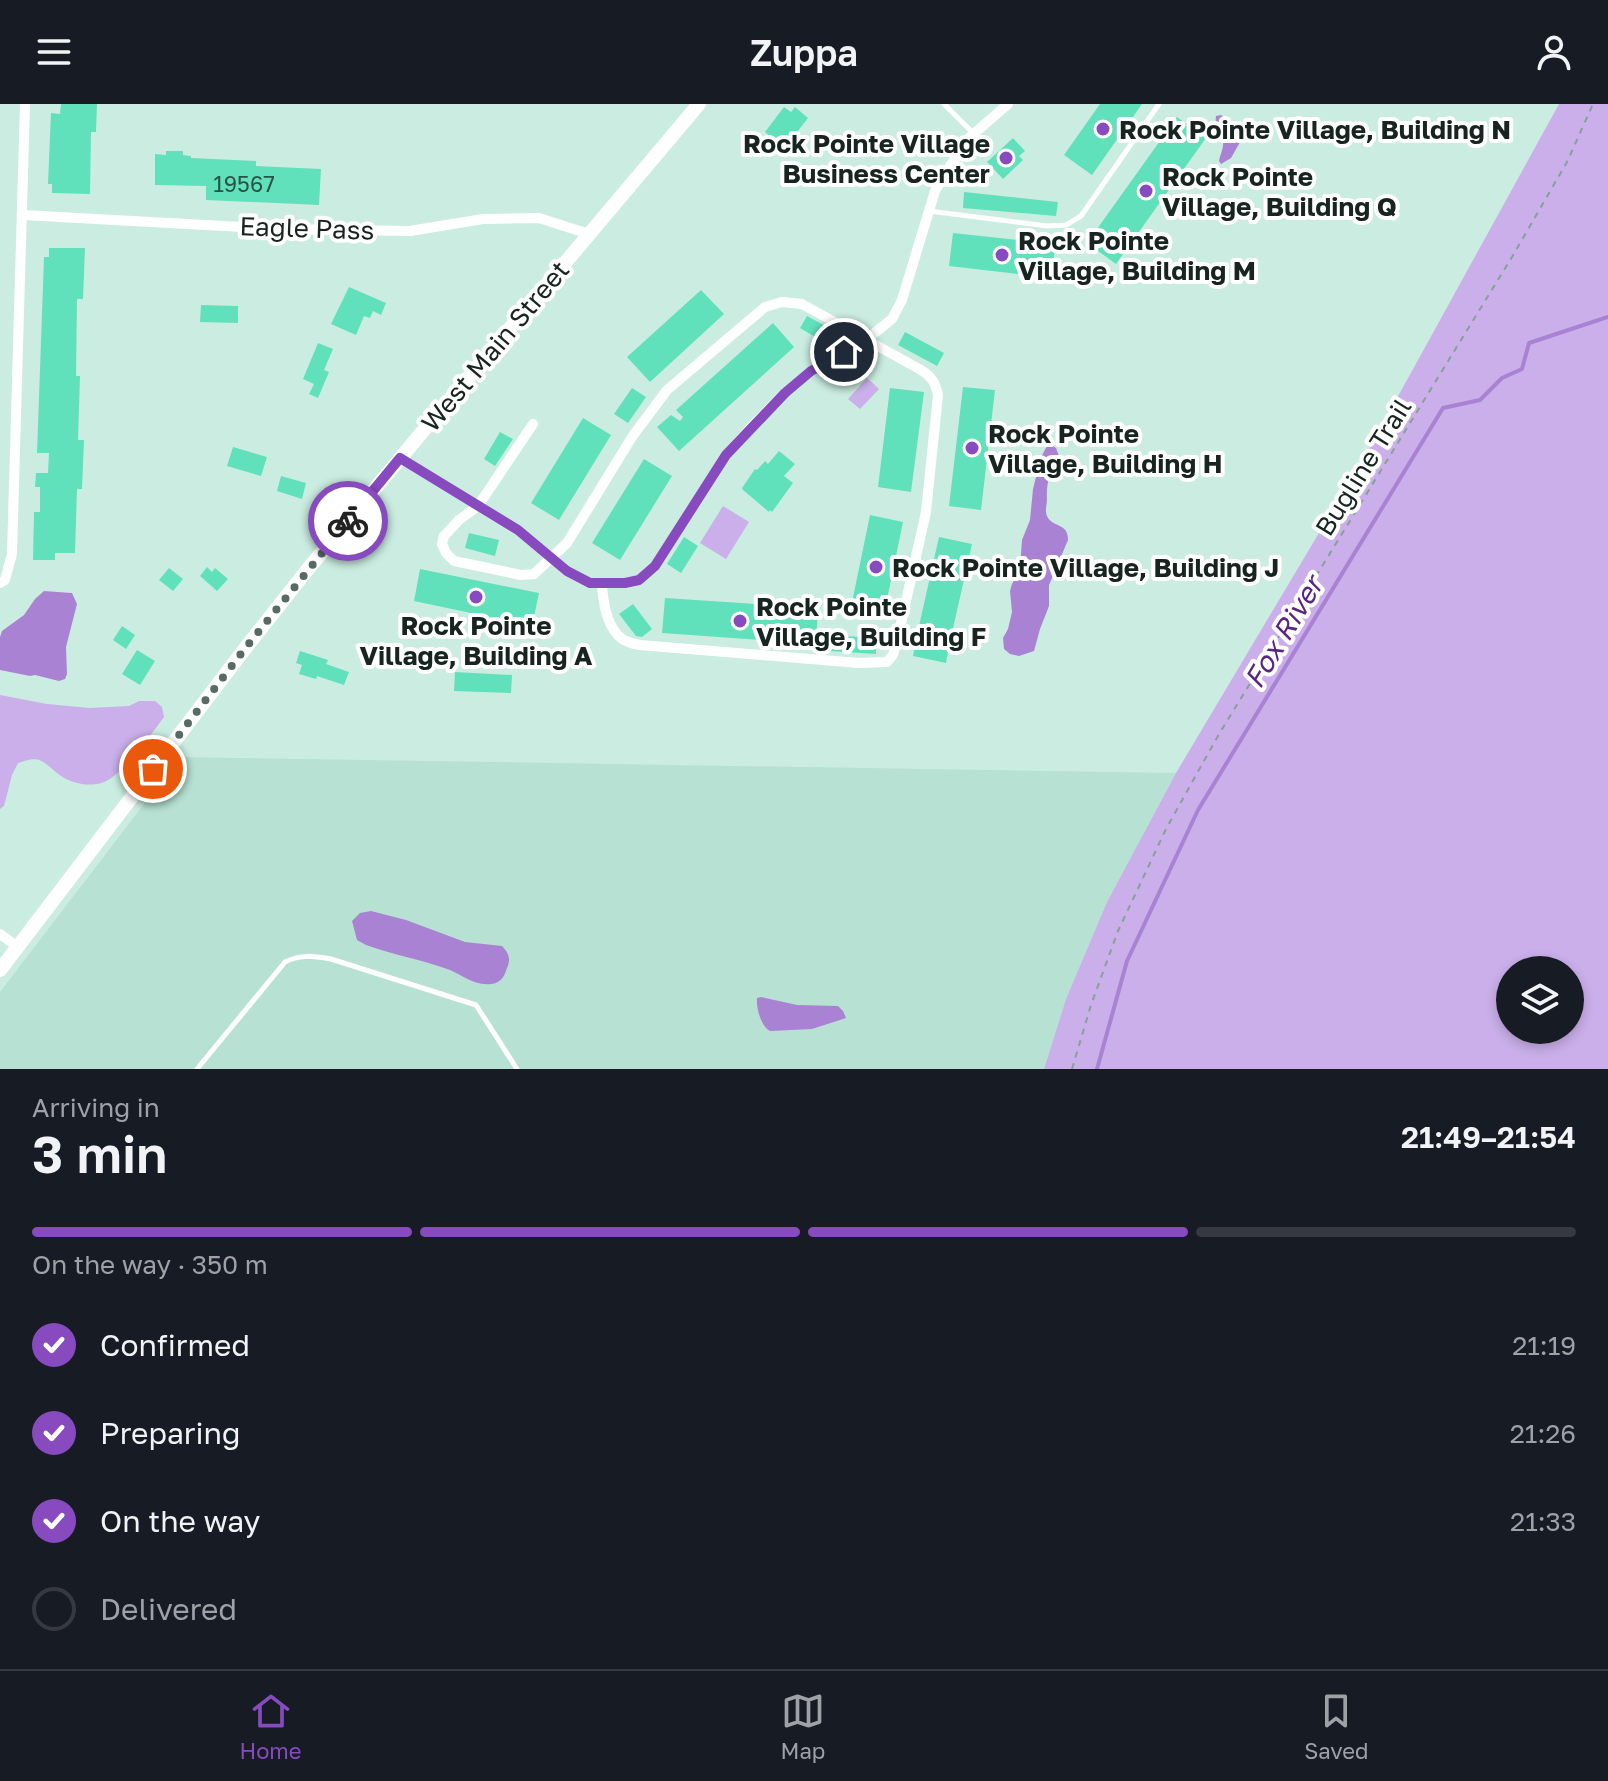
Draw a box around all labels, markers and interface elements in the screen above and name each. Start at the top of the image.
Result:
icon: menu [32,30,76,74]
icon: person [1532,30,1576,74]
text: Zuppa [750,31,858,74]
place label: Rock Pointe Village, Building N [1119,114,1511,145]
marker: Rock Pointe Village, Building N [1094,120,1112,138]
place label: Rock Pointe Village Business Center [743,128,990,189]
marker: Rock Pointe Village Business Center [997,149,1015,167]
place label: Rock Pointe Village, Building Q [1162,161,1397,222]
house number: 19567 [213,170,275,197]
marker: Rock Pointe Village, Building Q [1137,182,1155,200]
street label: Eagle Pass [239,210,375,246]
place label: Rock Pointe Village, Building M [1018,225,1256,286]
marker: Rock Pointe Village, Building M [993,246,1011,264]
street label: West Main Street [415,254,575,438]
pin [810,318,878,386]
icon: home [822,330,866,374]
street label: Bugline Trail [1309,393,1417,541]
place label: Rock Pointe Village, Building H [988,418,1222,479]
marker: Rock Pointe Village, Building H [963,439,981,457]
courier [308,481,388,561]
icon: bike [326,499,370,543]
place label: Rock Pointe Village, Building J [892,552,1279,583]
marker: Rock Pointe Village, Building J [867,558,885,576]
water label: Fox River [1237,567,1331,694]
marker: Rock Pointe Village, Building A [467,588,485,606]
place label: Rock Pointe Village, Building F [756,591,986,652]
place label: Rock Pointe Village, Building A [359,610,593,671]
marker: Rock Pointe Village, Building F [731,612,749,630]
pin [119,735,187,803]
icon: bag [131,747,175,791]
map controls [1496,956,1584,1044]
button: layers [1496,956,1584,1044]
text: Arriving in [32,1092,160,1123]
text: 21:49–21:54 [1401,1119,1576,1155]
text: 3 min [32,1122,167,1184]
text: On the way · 350 m [32,1249,268,1280]
icon: check [32,1323,76,1367]
text: Confirmed [100,1327,250,1363]
text: 21:19 [1512,1330,1576,1361]
icon: check [32,1411,76,1455]
text: Preparing [100,1415,241,1451]
text: 21:26 [1510,1418,1576,1449]
icon: check [32,1499,76,1543]
text: On the way [100,1503,260,1539]
text: 21:33 [1510,1506,1576,1537]
text: Delivered [100,1591,237,1627]
tab: Home [239,1689,302,1764]
tab: Map [780,1689,825,1764]
tab: Saved [1304,1689,1369,1764]

